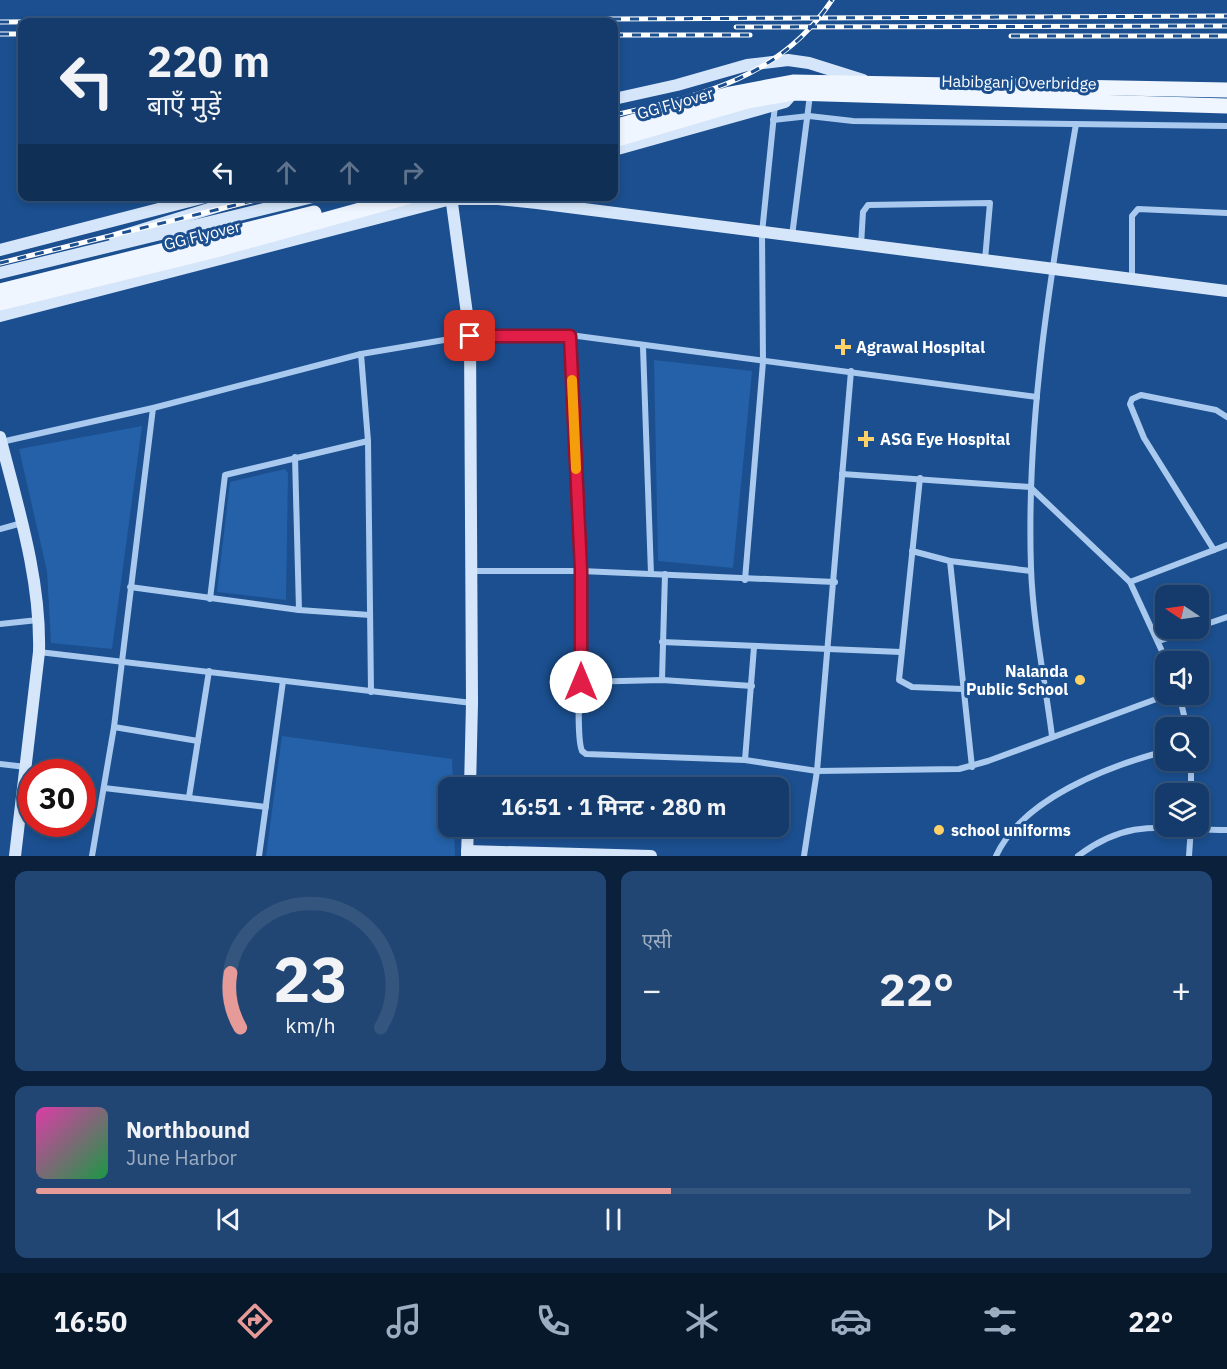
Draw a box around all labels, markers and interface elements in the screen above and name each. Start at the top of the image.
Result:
text: 220 m [147,34,270,89]
icon: left [48,42,126,120]
street label: Habibganj Overbridge [941,71,1097,93]
street label: GG Flyover [635,83,716,123]
text: बाएँ मुड़ें [147,87,221,122]
icon: left [207,156,240,189]
icon: ahead [270,156,303,189]
icon: ahead [333,156,366,189]
icon: right [396,156,429,189]
street label: GG Flyover [162,216,243,254]
pin [444,310,495,361]
icon: arrive [453,319,486,352]
place label: Agrawal Hospital [856,337,985,357]
marker: Agrawal Hospital [834,338,852,356]
place label: ASG Eye Hospital [880,429,1010,449]
marker: ASG Eye Hospital [857,430,875,448]
north arrow [1155,585,1209,639]
map controls [1155,585,1209,837]
position arrow [549,650,613,714]
button: sound [1155,651,1209,705]
place label: Nalanda Public School [966,661,1068,699]
marker: Nalanda Public School [1073,673,1087,687]
button: search [1155,717,1209,771]
speed limit sign: 30 [18,759,96,837]
button: layers [1155,783,1209,837]
text: 16:51 · 1 मिनट · 280 m [501,792,726,821]
place label: school uniforms [951,820,1071,840]
marker: school uniforms [932,823,946,837]
text: एसी [642,927,672,954]
text: 23 [273,938,348,1019]
text: 22° [879,960,954,1018]
text: − [642,968,662,1011]
text: + [1171,968,1191,1011]
text: km/h [285,1011,336,1039]
text: Northbound [126,1115,250,1144]
text: June Harbor [126,1144,237,1171]
icon: previous [212,1203,245,1236]
icon: pause [597,1203,630,1236]
icon: next [982,1203,1015,1236]
icon: directions [234,1300,276,1342]
icon: music [383,1300,425,1342]
icon: phone [532,1300,574,1342]
icon: climate [681,1300,723,1342]
icon: car [830,1300,872,1342]
icon: filters [979,1300,1021,1342]
text: 16:50 [54,1304,127,1339]
text: 22° [1128,1304,1173,1339]

